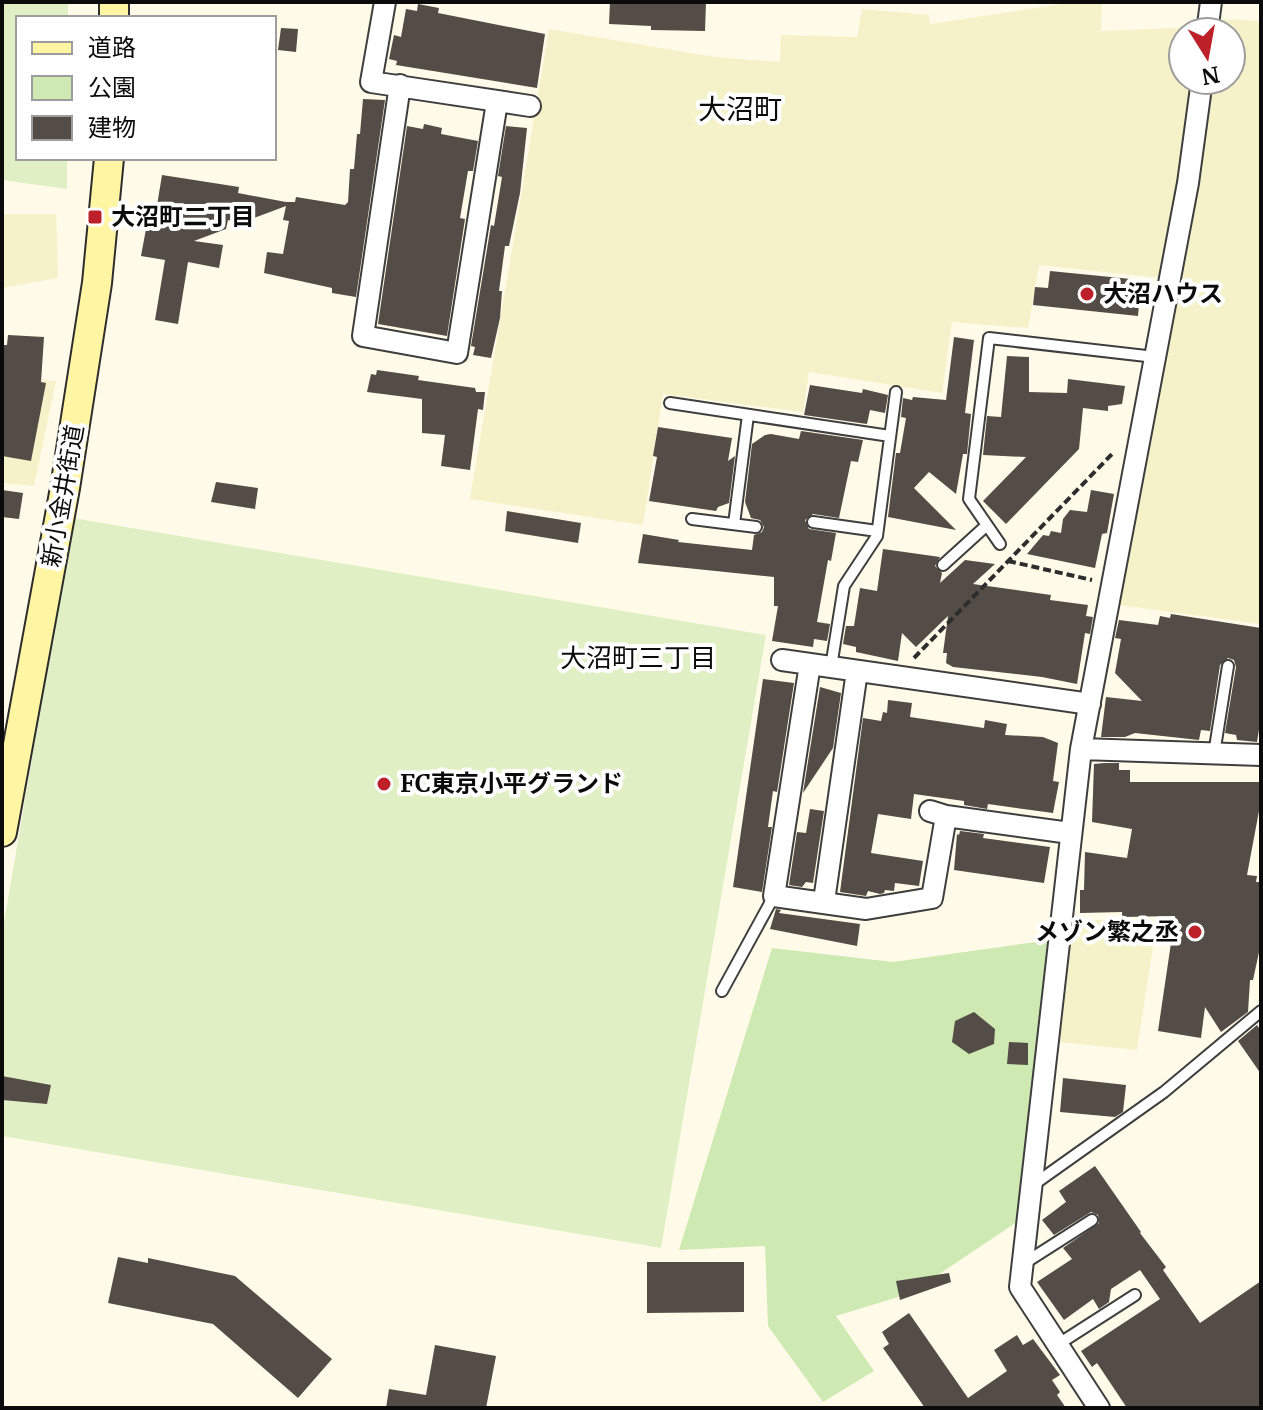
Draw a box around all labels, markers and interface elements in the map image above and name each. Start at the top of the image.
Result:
legend [16,16,276,160]
north arrow [1167,16,1247,96]
text: 道路 [88,32,136,63]
text: N [1199,60,1222,91]
text: 公園 [88,72,136,103]
district label: 大沼町 [698,91,782,127]
text: 建物 [88,112,136,143]
place label: 大沼町二丁目 [111,201,255,232]
marker: 大沼町二丁目 [86,208,104,226]
place label: 大沼ハウス [1103,278,1223,309]
marker: 大沼ハウス [1078,285,1096,303]
street label: 新小金井街道 [35,422,90,570]
district label: 大沼町三丁目 [560,641,716,674]
place label: FC東京小平グランド [400,768,623,799]
marker: FC東京小平グランド [375,775,393,793]
place label: メゾン繁之丞 [1035,916,1179,947]
marker: メゾン繁之丞 [1186,923,1204,941]

